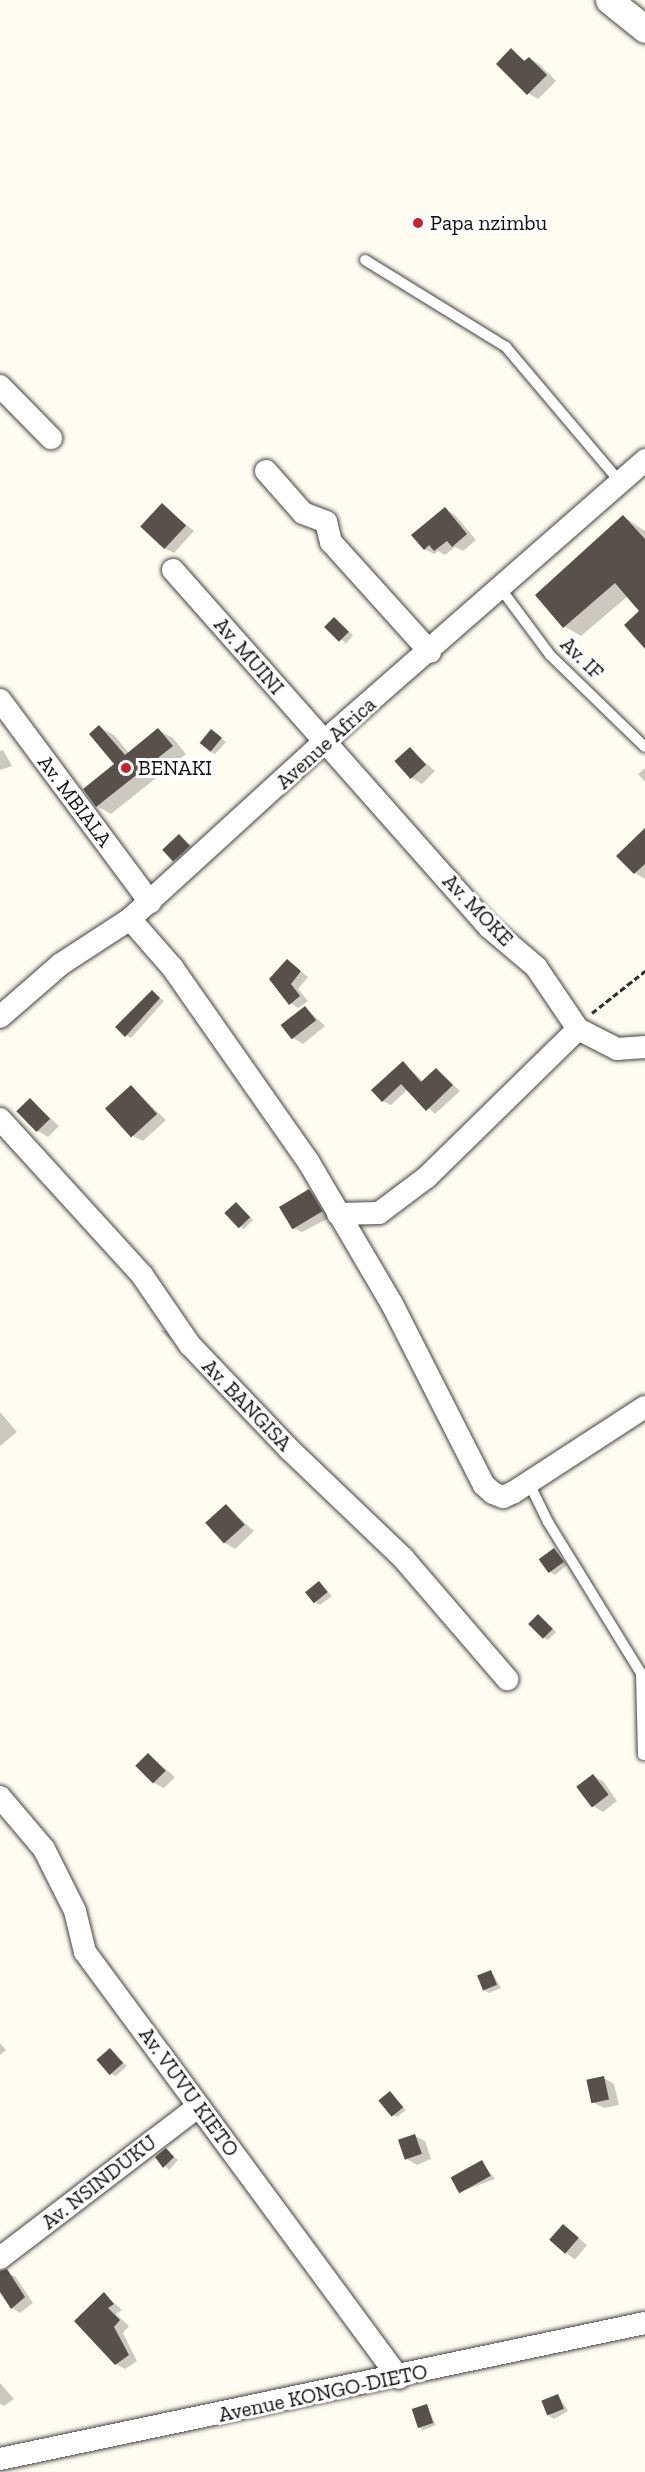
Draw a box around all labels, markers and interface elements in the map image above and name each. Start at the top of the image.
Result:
place label: Papa nzimbu [430,210,547,236]
marker: Papa nzimbu [411,216,425,230]
street label: Av. MUINI [209,612,289,700]
street label: Av. IF [555,632,609,684]
street label: Avenue Africa [271,691,381,795]
street label: Av. MBIALA [32,750,118,852]
place label: BENAKI [138,755,212,781]
marker: BENAKI [119,761,133,775]
street label: Av. MOKE [437,869,519,951]
street label: Av. BANGISA [197,1354,297,1456]
street label: Av. VUVU KIETO [133,2022,245,2162]
street label: Av. NSINDUKU [37,2129,161,2235]
street label: Avenue KONGO-DIETO [216,2359,430,2427]

